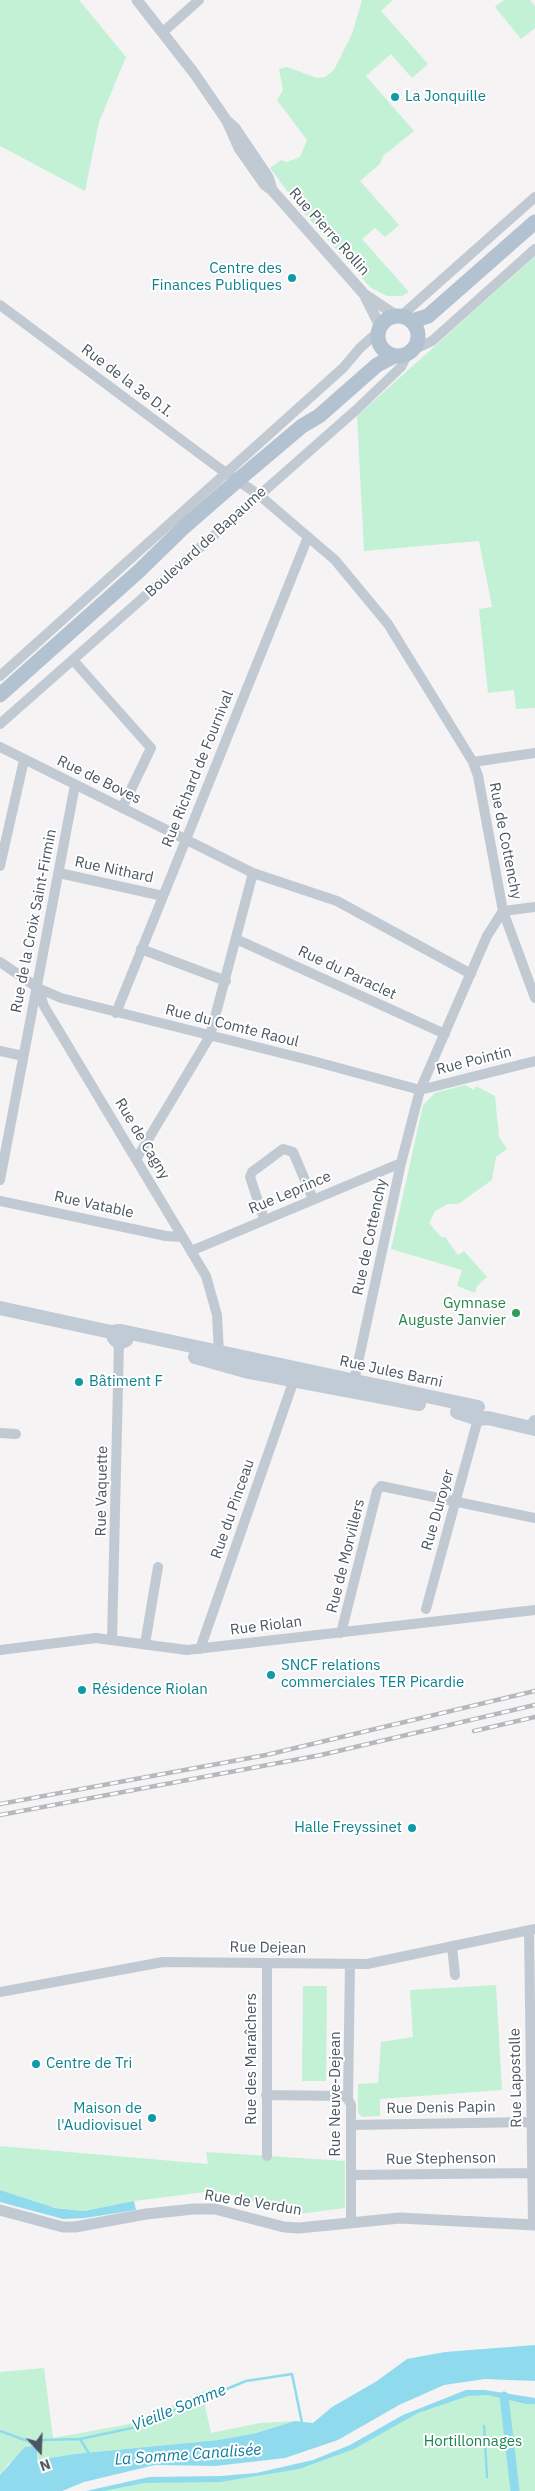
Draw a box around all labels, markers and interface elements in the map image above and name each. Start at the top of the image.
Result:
place label: La Jonquille [405,88,486,106]
marker: La Jonquille [389,91,401,103]
street label: Rue Pierre Rollin [285,184,373,280]
place label: Centre des Finances Publiques [151,260,282,295]
marker: Centre des Finances Publiques [286,272,298,284]
street label: Rue de la 3e D.I. [77,341,177,421]
street label: Boulevard de Bapaume [142,483,270,601]
street label: Rue Richard de Fournival [158,688,238,850]
street label: Rue de Boves [54,752,144,808]
street label: Rue de Cottenchy [485,781,525,901]
street label: Rue de la Croix Saint-Firmin [7,828,61,1014]
street label: Rue Nithard [73,853,155,887]
street label: Rue du Paraclet [295,942,399,1004]
street label: Rue du Comte Raoul [163,1001,301,1051]
street label: Rue Pointin [435,1043,513,1079]
street label: Rue de Cagny [111,1095,173,1183]
street label: Rue Leprince [246,1168,334,1218]
street label: Rue de Cottenchy [349,1177,391,1297]
street label: Rue Vatable [53,1188,135,1222]
place label: Gymnase Auguste Janvier [398,1295,506,1330]
marker: Gymnase Auguste Janvier [510,1307,522,1319]
street label: Rue Jules Barni [338,1352,444,1392]
place label: Bâtiment F [89,1373,163,1391]
marker: Bâtiment F [73,1376,85,1388]
street label: Rue Vaquette [92,1446,112,1536]
street label: Rue du Pinceau [208,1457,258,1561]
street label: Rue Duroyer [418,1467,458,1553]
street label: Rue de Morvillers [323,1497,369,1615]
street label: Rue Riolan [229,1613,303,1639]
place label: SNCF relations commerciales TER Picardie [281,1657,464,1692]
marker: SNCF relations commerciales TER Picardie [265,1669,277,1681]
place label: Résidence Riolan [92,1681,208,1699]
marker: Résidence Riolan [76,1684,88,1696]
place label: Halle Freyssinet [294,1819,402,1837]
marker: Halle Freyssinet [406,1822,418,1834]
street label: Rue Dejean [229,1938,307,1958]
street label: Rue des Maraîchers [243,1993,261,2125]
street label: Rue Lapostolle [506,2028,526,2128]
street label: Rue Neuve-Dejean [327,2031,345,2157]
place label: Centre de Tri [46,2055,132,2073]
marker: Centre de Tri [30,2058,42,2070]
street label: Rue Denis Papin [386,2098,496,2118]
place label: Maison de l'Audiovisuel [57,2100,142,2135]
marker: Maison de l'Audiovisuel [146,2112,158,2124]
street label: Rue Stephenson [386,2149,496,2169]
street label: Rue de Verdun [203,2186,303,2220]
water label: Vieille Somme [129,2380,229,2436]
north arrow [15,2426,65,2476]
park label: Hortillonnages [424,2433,522,2451]
water label: La Somme Canalisée [114,2440,262,2470]
text: N [37,2455,53,2475]

